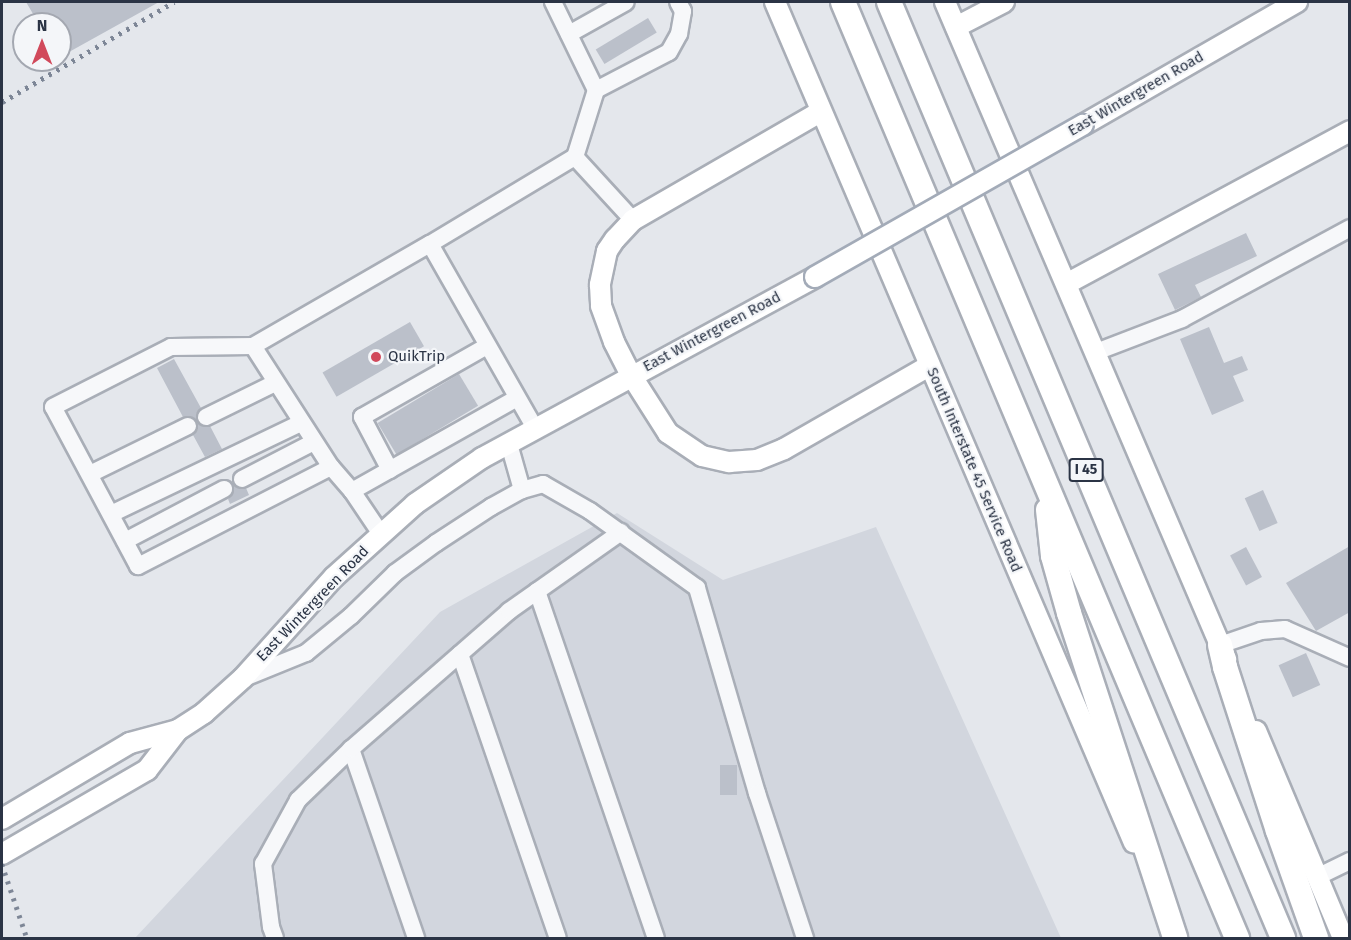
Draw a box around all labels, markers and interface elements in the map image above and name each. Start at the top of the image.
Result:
north arrow [12,12,72,72]
text: N [37,16,47,35]
street label: East Wintergreen Road [1065,48,1207,140]
street label: East Wintergreen Road [640,288,784,376]
place label: QuikTrip [388,348,445,366]
marker: QuikTrip [369,350,383,364]
street label: South Interstate 45 Service Road [923,365,1025,575]
road number: I 45 [1068,459,1104,481]
street label: East Wintergreen Road [253,543,373,665]

